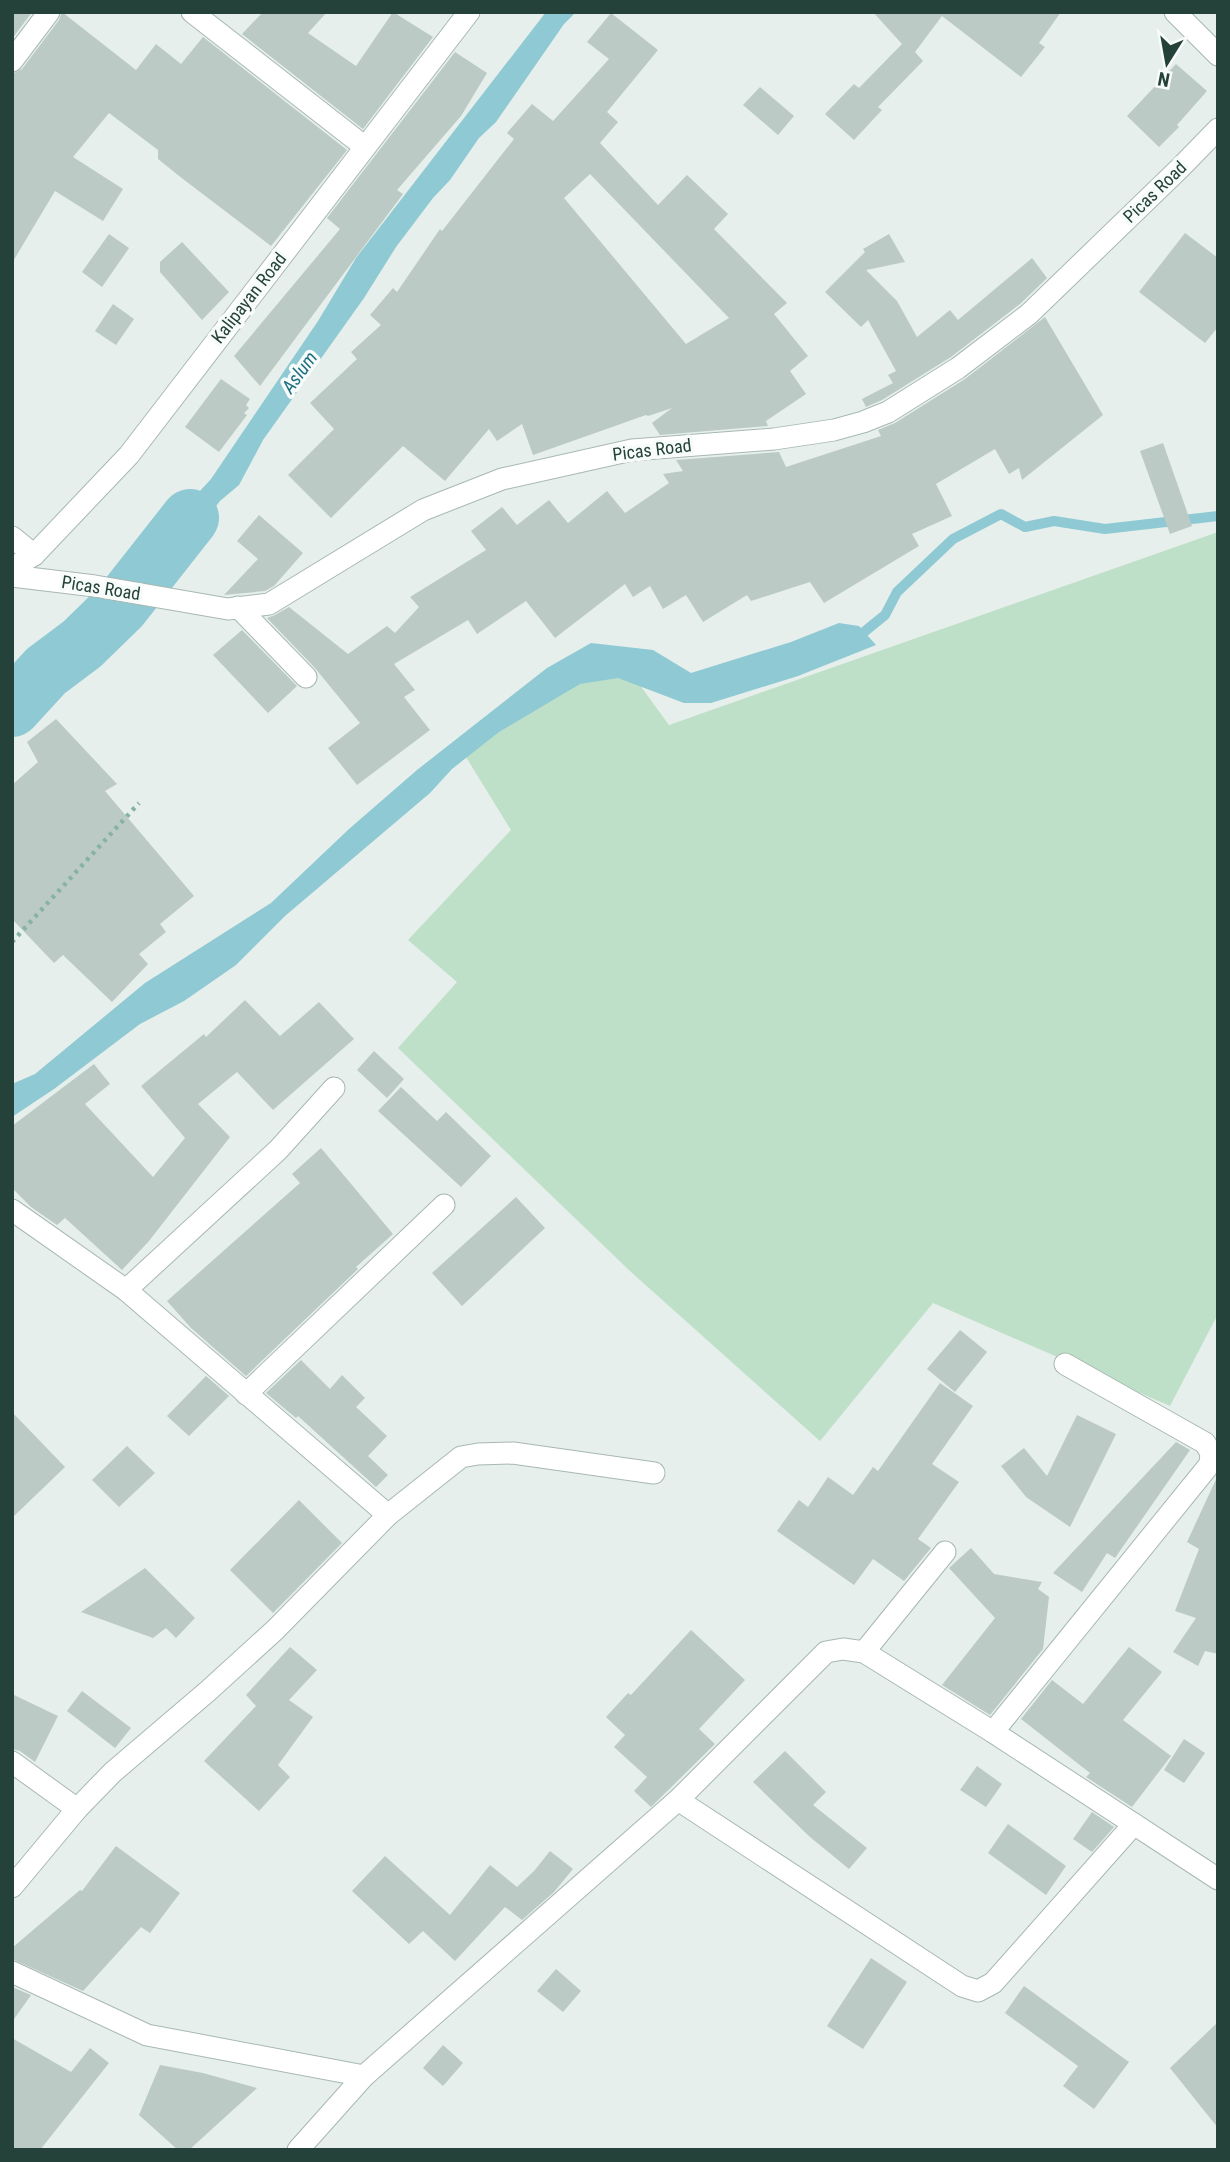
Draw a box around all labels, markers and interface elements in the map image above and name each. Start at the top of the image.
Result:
north arrow [1132,28,1202,98]
text: N [1156,67,1172,92]
street label: Picas Road [1119,156,1191,227]
street label: Kalipayan Road [207,248,290,347]
water label: Aslum [276,347,322,398]
street label: Picas Road [611,434,693,465]
street label: Picas Road [60,571,142,604]

